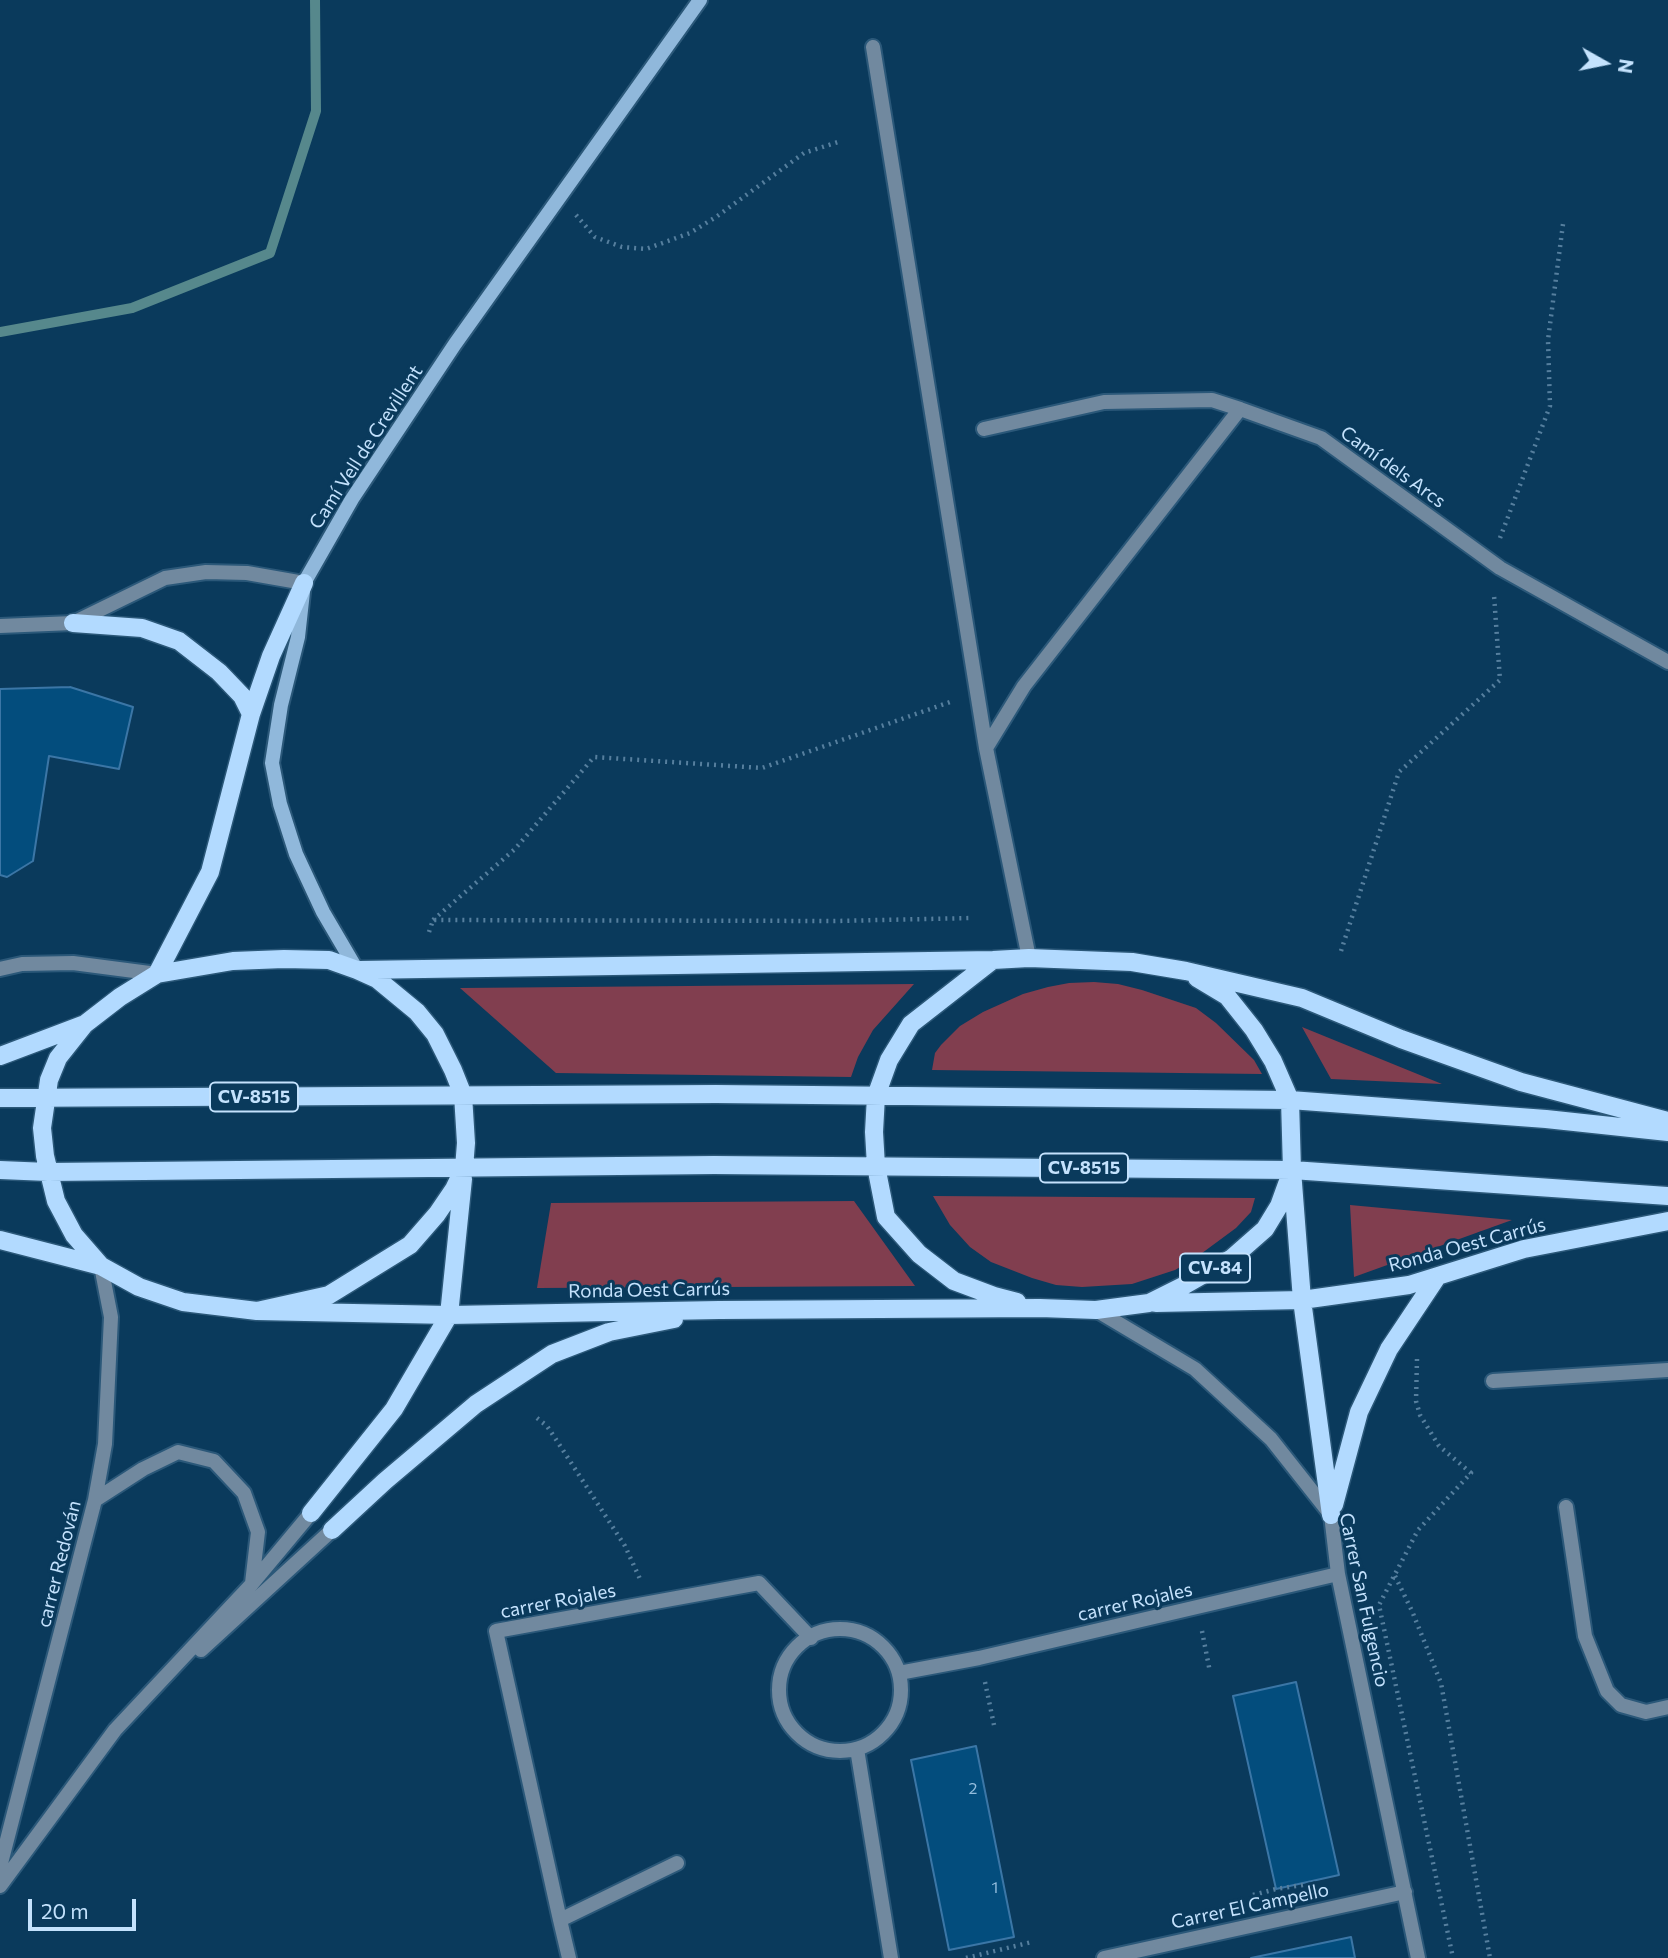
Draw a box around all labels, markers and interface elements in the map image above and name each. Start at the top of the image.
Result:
north arrow [1570,28,1640,98]
text: N [1614,58,1639,75]
street label: Camí Vell de Crevillent [304,361,428,533]
street label: Camí dels Arcs [1336,421,1450,513]
road number: CV-8515 [210,1082,298,1112]
road number: CV-8515 [1040,1154,1128,1182]
street label: Ronda Oest Carrús [1386,1213,1548,1277]
road number: CV-84 [1180,1254,1250,1282]
street label: Ronda Oest Carrús [568,1277,730,1303]
street label: carrer Redován [32,1498,86,1630]
street label: Carrer San Fulgencio [1334,1511,1394,1689]
street label: carrer Rojales [1075,1578,1195,1626]
street label: carrer Rojales [498,1579,618,1623]
house number: 2 [969,1779,977,1799]
house number: 1 [992,1878,998,1898]
street label: Carrer El Campello [1169,1878,1331,1934]
scale bar [32,1884,140,1928]
text: 20 m [41,1898,89,1923]

